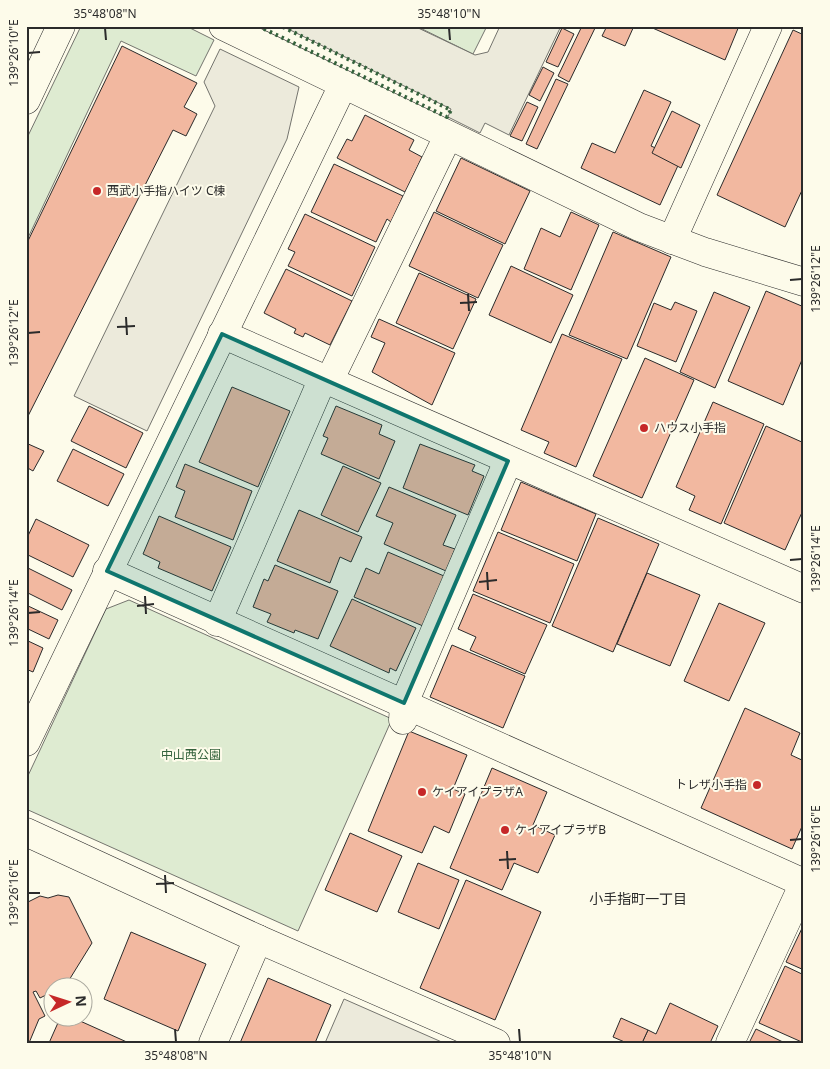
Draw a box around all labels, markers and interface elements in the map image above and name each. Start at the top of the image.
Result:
text: 35°48'08"N [73,5,137,22]
text: 35°48'10"N [417,5,481,22]
text: 139°26'10"E [5,19,22,87]
place label: 西武小手指ハイツ C棟 [107,182,225,199]
marker: 西武小手指ハイツ C棟 [91,185,103,197]
text: 139°26'12"E [807,245,824,313]
text: 139°26'12"E [5,299,22,367]
place label: ハウス小手指 [654,419,726,436]
marker: ハウス小手指 [638,422,650,434]
text: 139°26'14"E [807,525,824,593]
text: 139°26'14"E [5,579,22,647]
park label: 中山西公園 [161,746,221,763]
place label: トレザ小手指 [675,776,747,793]
marker: トレザ小手指 [751,779,763,791]
place label: ケイアイプラザA [432,783,523,800]
marker: ケイアイプラザA [416,786,428,798]
text: 139°26'16"E [807,805,824,873]
place label: ケイアイプラザB [515,821,606,838]
marker: ケイアイプラザB [499,824,511,836]
text: 139°26'16"E [5,859,22,927]
district label: 小手指町一丁目 [589,889,687,908]
north arrow [42,976,92,1026]
text: N [72,995,91,1007]
text: 35°48'08"N [144,1047,208,1064]
text: 35°48'10"N [488,1047,552,1064]

